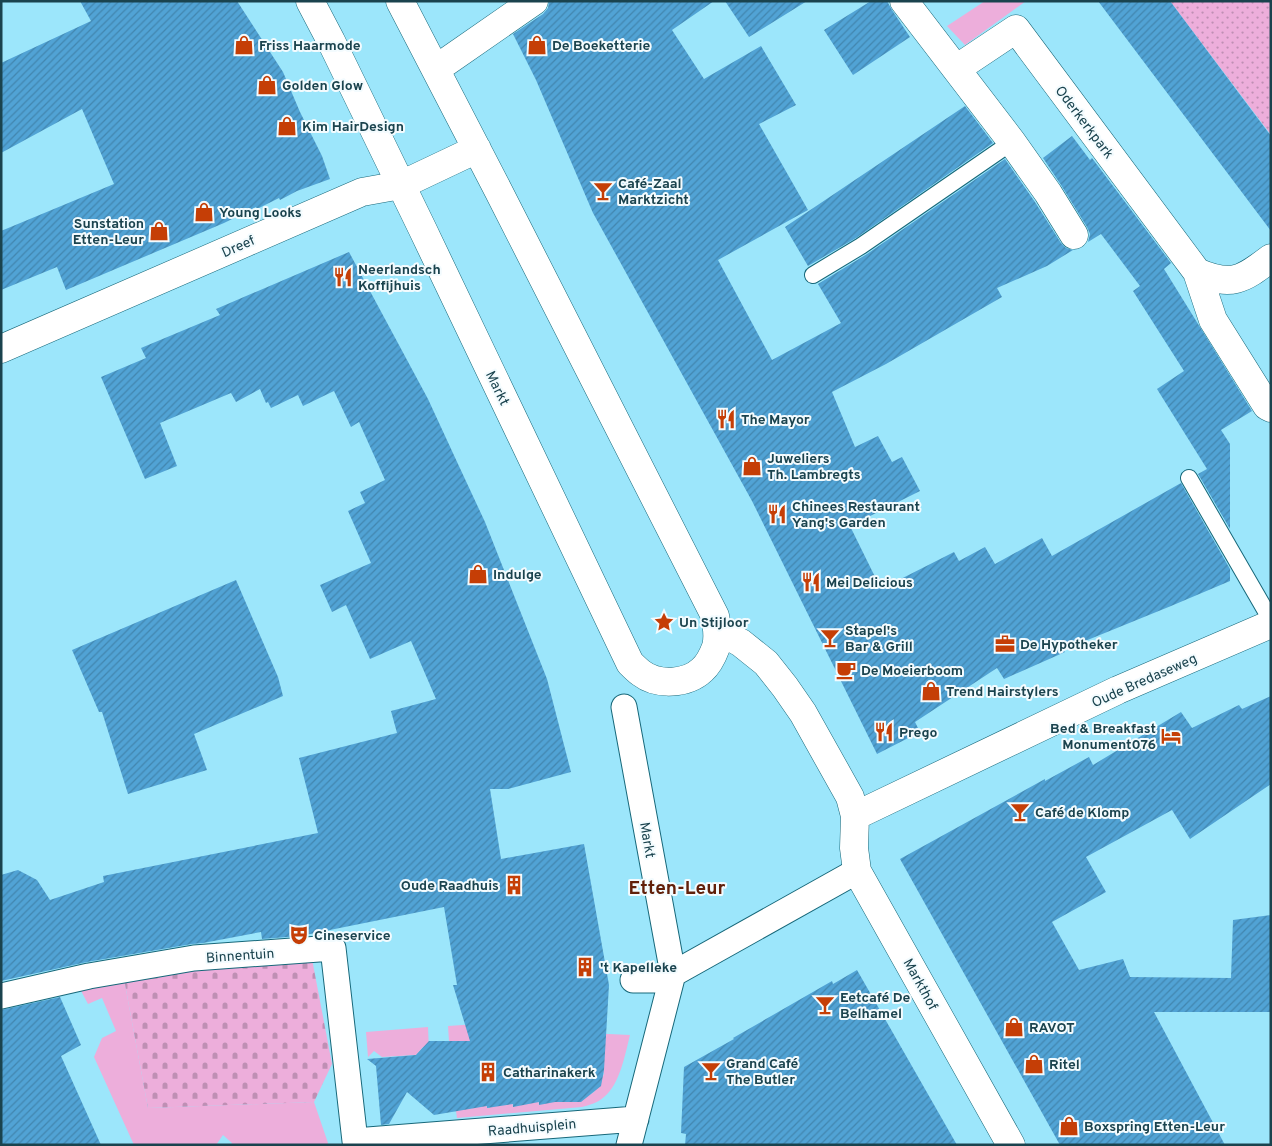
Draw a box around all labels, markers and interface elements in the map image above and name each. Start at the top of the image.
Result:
shop icon: Friss Haarmode [233,34,255,56]
shop icon: De Boeketterie [526,34,548,56]
place label: Friss Haarmode [259,38,361,55]
place label: De Boeketterie [552,38,650,55]
shop icon: Golden Glow [256,74,278,96]
place label: Golden Glow [282,78,363,95]
street label: Oderkerkpark [1051,83,1117,163]
shop icon: Kim HairDesign [276,115,298,137]
place label: Kim HairDesign [302,119,404,136]
place label: Café-Zaal Marktzicht [618,176,689,209]
bar icon: Café-Zaal Marktzicht [592,180,614,202]
shop icon: Young Looks [193,201,215,223]
place label: Young Looks [219,205,302,222]
place label: Sunstation Etten-Leur [73,216,144,249]
shop icon: Sunstation Etten-Leur [148,220,170,242]
street label: Dreef [219,232,258,262]
place label: Neerlandsch Koffijhuis [358,262,441,295]
restaurant icon: Neerlandsch Koffijhuis [332,266,354,288]
street label: Markt [481,369,512,409]
restaurant icon: The Mayor [715,408,737,430]
place label: The Mayor [741,412,810,429]
place label: Juweliers Th. Lambregts [767,451,861,484]
shop icon: Juweliers Th. Lambregts [741,455,763,477]
place label: Chinees Restaurant Yang's Garden [792,499,920,532]
restaurant icon: Chinees Restaurant Yang's Garden [766,503,788,525]
shop icon: Indulge [467,563,489,585]
place label: Indulge [493,567,542,584]
restaurant icon: Mei Delicious [800,571,822,593]
place label: Mei Delicious [826,575,913,592]
place icon: Un Stijloor [653,611,675,633]
place label: Un Stijloor [679,615,749,632]
place label: Stapel's Bar & Grill [845,623,913,656]
bar icon: Stapel's Bar & Grill [819,627,841,649]
office icon: De Hypotheker [994,633,1016,655]
place label: De Hypotheker [1020,637,1118,654]
street label: Oude Bredaseweg [1089,651,1200,712]
cafe icon: De Moeierboom [835,659,857,681]
place label: De Moeierboom [861,663,963,680]
shop icon: Trend Hairstylers [920,680,942,702]
place label: Trend Hairstylers [946,684,1059,701]
restaurant icon: Prego [873,721,895,743]
place label: Bed & Breakfast Monument076 [1050,721,1156,754]
place label: Prego [899,725,937,742]
hotel icon: Bed & Breakfast Monument076 [1160,725,1182,747]
bar icon: Café de Klomp [1009,801,1031,823]
place label: Café de Klomp [1035,805,1129,822]
street label: Markt [635,821,658,860]
building icon: Oude Raadhuis [503,874,525,896]
district label: Etten-Leur [629,877,725,901]
place label: Oude Raadhuis [401,878,499,895]
theatre icon: Cineservice [288,924,310,946]
place label: Cineservice [314,928,391,945]
street label: Binnentuin [205,946,275,967]
building icon: 't Kapelleke [574,956,596,978]
street label: Markthof [899,956,941,1014]
place label: 't Kapelleke [600,960,677,977]
place label: Eetcafé De Belhamel [840,990,911,1023]
bar icon: Eetcafé De Belhamel [814,994,836,1016]
shop icon: RAVOT [1003,1016,1025,1038]
place label: RAVOT [1029,1020,1075,1037]
shop icon: Ritel [1023,1053,1045,1075]
place label: Grand Café The Butler [726,1056,799,1089]
place label: Ritel [1049,1057,1080,1074]
bar icon: Grand Café The Butler [700,1060,722,1082]
building icon: Catharinakerk [477,1061,499,1083]
place label: Catharinakerk [503,1065,596,1082]
shop icon: Boxspring Etten-Leur [1058,1115,1080,1137]
street label: Raadhuisplein [487,1116,577,1141]
place label: Boxspring Etten-Leur [1084,1119,1225,1136]

